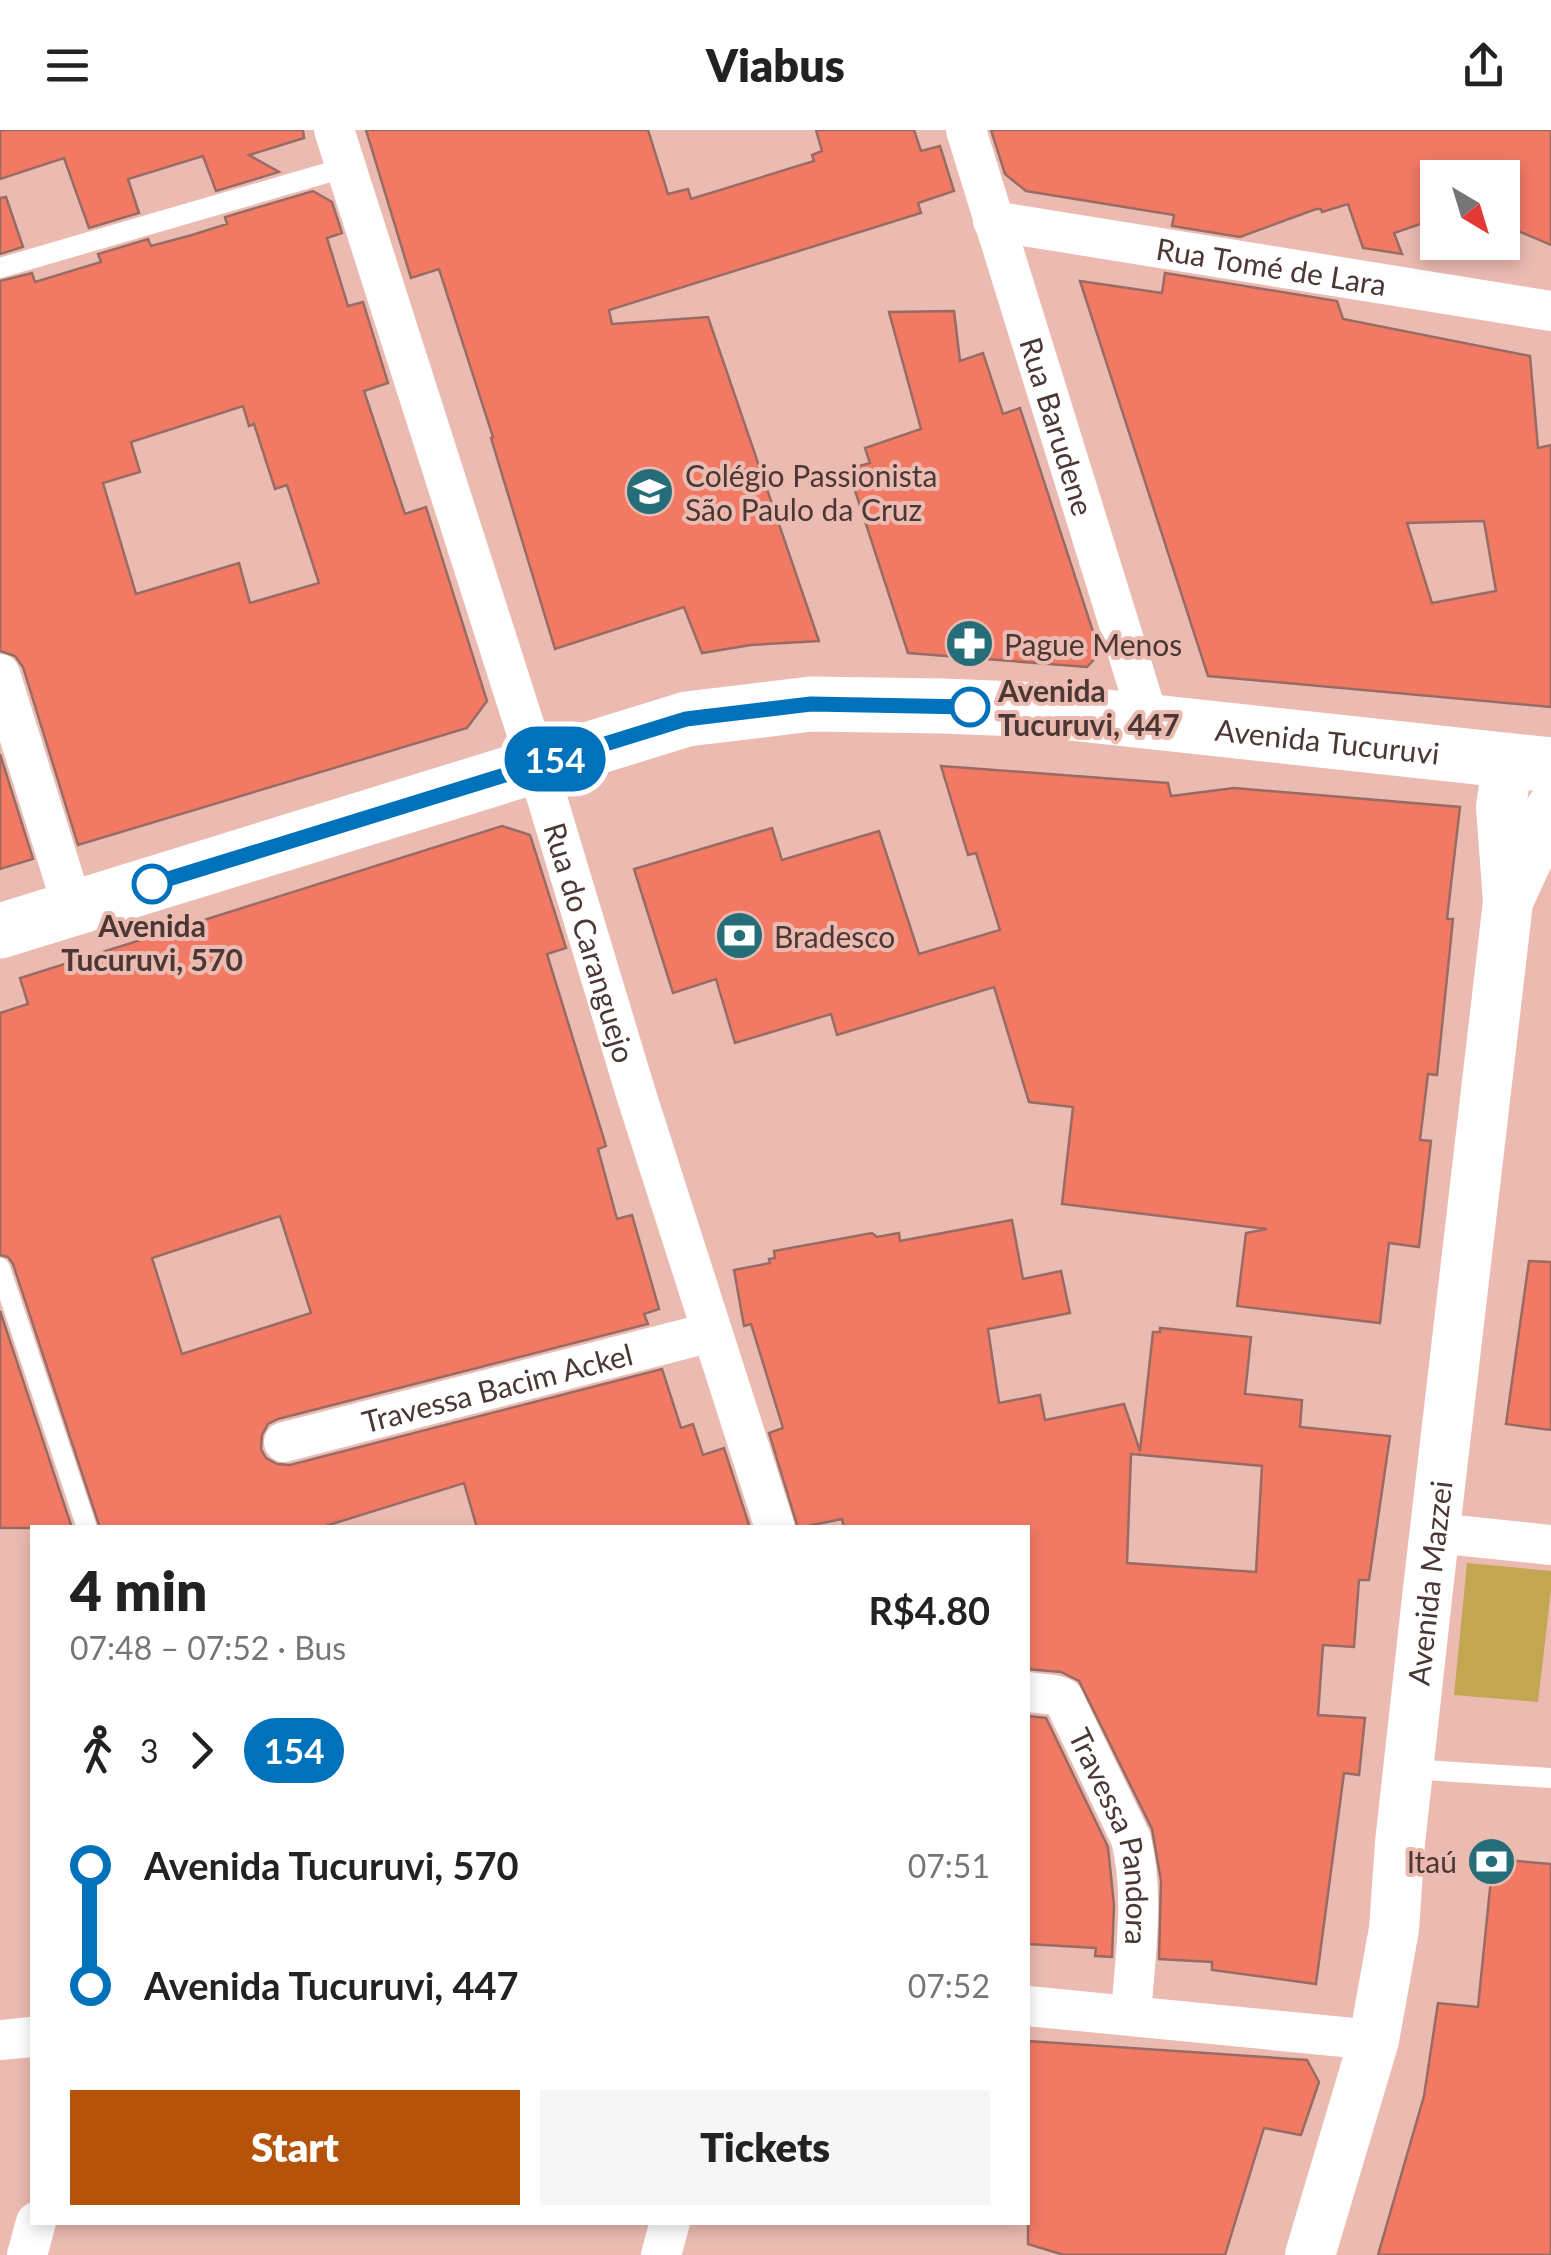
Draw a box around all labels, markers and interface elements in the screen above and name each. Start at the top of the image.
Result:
icon: menu [40,38,95,93]
text: Viabus [706,38,845,92]
icon: share [1456,38,1511,93]
north arrow [1420,160,1520,260]
map controls [1420,160,1520,260]
street label: Rua Tomé de Lara [1154,230,1389,302]
street label: Rua Barudene [1013,333,1102,520]
place label: Colégio Passionista São Paulo da Cruz [685,457,937,527]
school or university icon: Colégio Passionista São Paulo da Cruz [624,466,676,518]
pharmacy icon: Pague Menos [943,618,995,670]
place label: Pague Menos [1004,626,1182,662]
place label: Avenida Tucuruvi, 447 [997,672,1180,742]
marker: Avenida Tucuruvi, 447 [951,688,989,726]
street label: Avenida Tucuruvi [1213,711,1441,771]
line badge: 154 [498,726,612,792]
text: 154 [525,738,585,780]
street label: Rua do Caranguejo [537,818,643,1067]
marker: Avenida Tucuruvi, 570 [133,865,171,903]
place label: Avenida Tucuruvi, 570 [61,907,243,977]
bank icon: Bradesco [713,910,765,962]
place label: Bradesco [774,918,895,954]
street label: Travessa Bacim Ackel [358,1335,636,1439]
street label: Avenida Mazzei [1400,1479,1458,1687]
text: 4 min [70,1557,207,1623]
text: R$4.80 [868,1587,990,1633]
text: 07:48 – 07:52 · Bus [70,1628,346,1667]
street label: Travessa Pandora [1062,1722,1156,1946]
icon: walk [70,1723,125,1778]
icon: forward [174,1723,229,1778]
text: 154 [264,1729,324,1771]
text: 3 [140,1731,159,1770]
bank icon: Itaú [1466,1835,1518,1887]
text: Avenida Tucuruvi, 570 [144,1842,519,1888]
place label: Itaú [1407,1843,1457,1879]
text: 07:51 [908,1846,990,1885]
text: Avenida Tucuruvi, 447 [144,1962,519,2008]
text: 07:52 [908,1966,990,2005]
button: Start [70,2090,520,2205]
button: Tickets [540,2090,990,2205]

